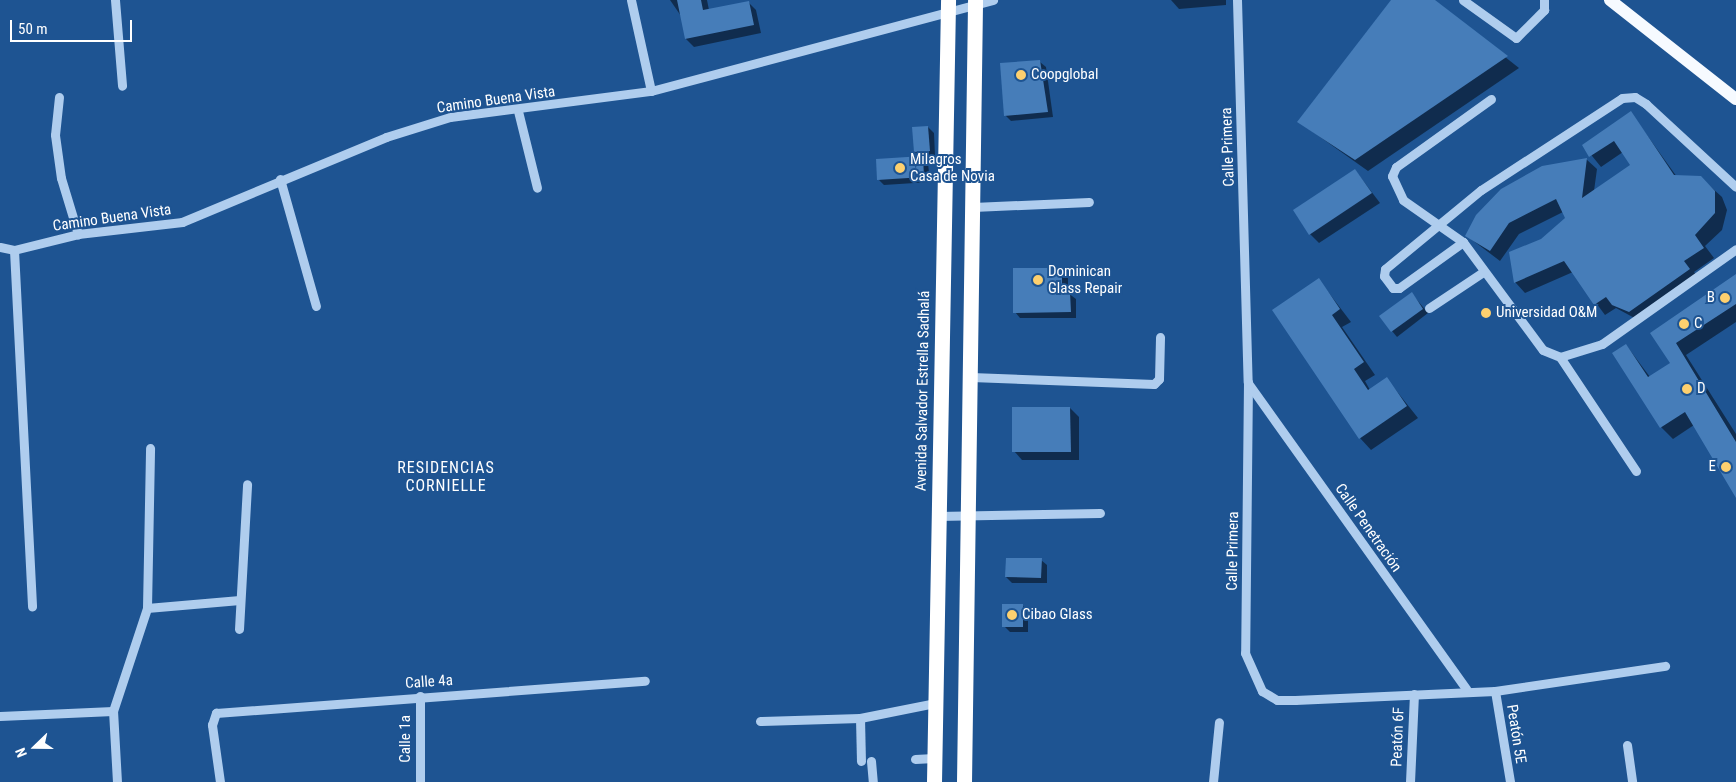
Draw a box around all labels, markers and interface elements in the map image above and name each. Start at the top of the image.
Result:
scale bar [12,10,135,42]
text: 50 m [18,20,48,38]
place label: Coopglobal [1031,66,1098,84]
marker: Coopglobal [1015,69,1027,81]
street label: Camino Buena Vista [436,83,556,117]
street label: Calle Primera [1218,107,1238,187]
place label: Milagros Casa de Novia [910,150,995,185]
marker: Milagros Casa de Novia [894,162,906,174]
street label: Camino Buena Vista [52,201,172,235]
place label: Dominican Glass Repair [1048,262,1122,297]
marker: Dominican Glass Repair [1032,274,1044,286]
place label: B [1707,289,1715,307]
street label: Avenida Salvador Estrella Sadhalá [912,291,934,491]
marker: B [1719,292,1731,304]
place label: Universidad O&M [1496,304,1597,322]
marker: Universidad O&M [1480,307,1492,319]
place label: C [1694,315,1703,333]
marker: C [1678,318,1690,330]
place label: D [1697,380,1706,398]
marker: D [1681,383,1693,395]
district label: RESIDENCIAS CORNIELLE [396,458,496,496]
place label: E [1709,458,1716,476]
marker: E [1720,461,1732,473]
street label: Calle Penetración [1331,480,1405,576]
street label: Calle Primera [1223,511,1243,591]
place label: Cibao Glass [1022,606,1093,624]
marker: Cibao Glass [1006,609,1018,621]
street label: Calle 4a [405,671,453,693]
street label: Peatón 5E [1502,703,1530,765]
street label: Peatón 6F [1388,707,1408,767]
street label: Calle 1a [397,715,415,763]
north arrow [10,722,60,772]
text: N [12,746,30,760]

